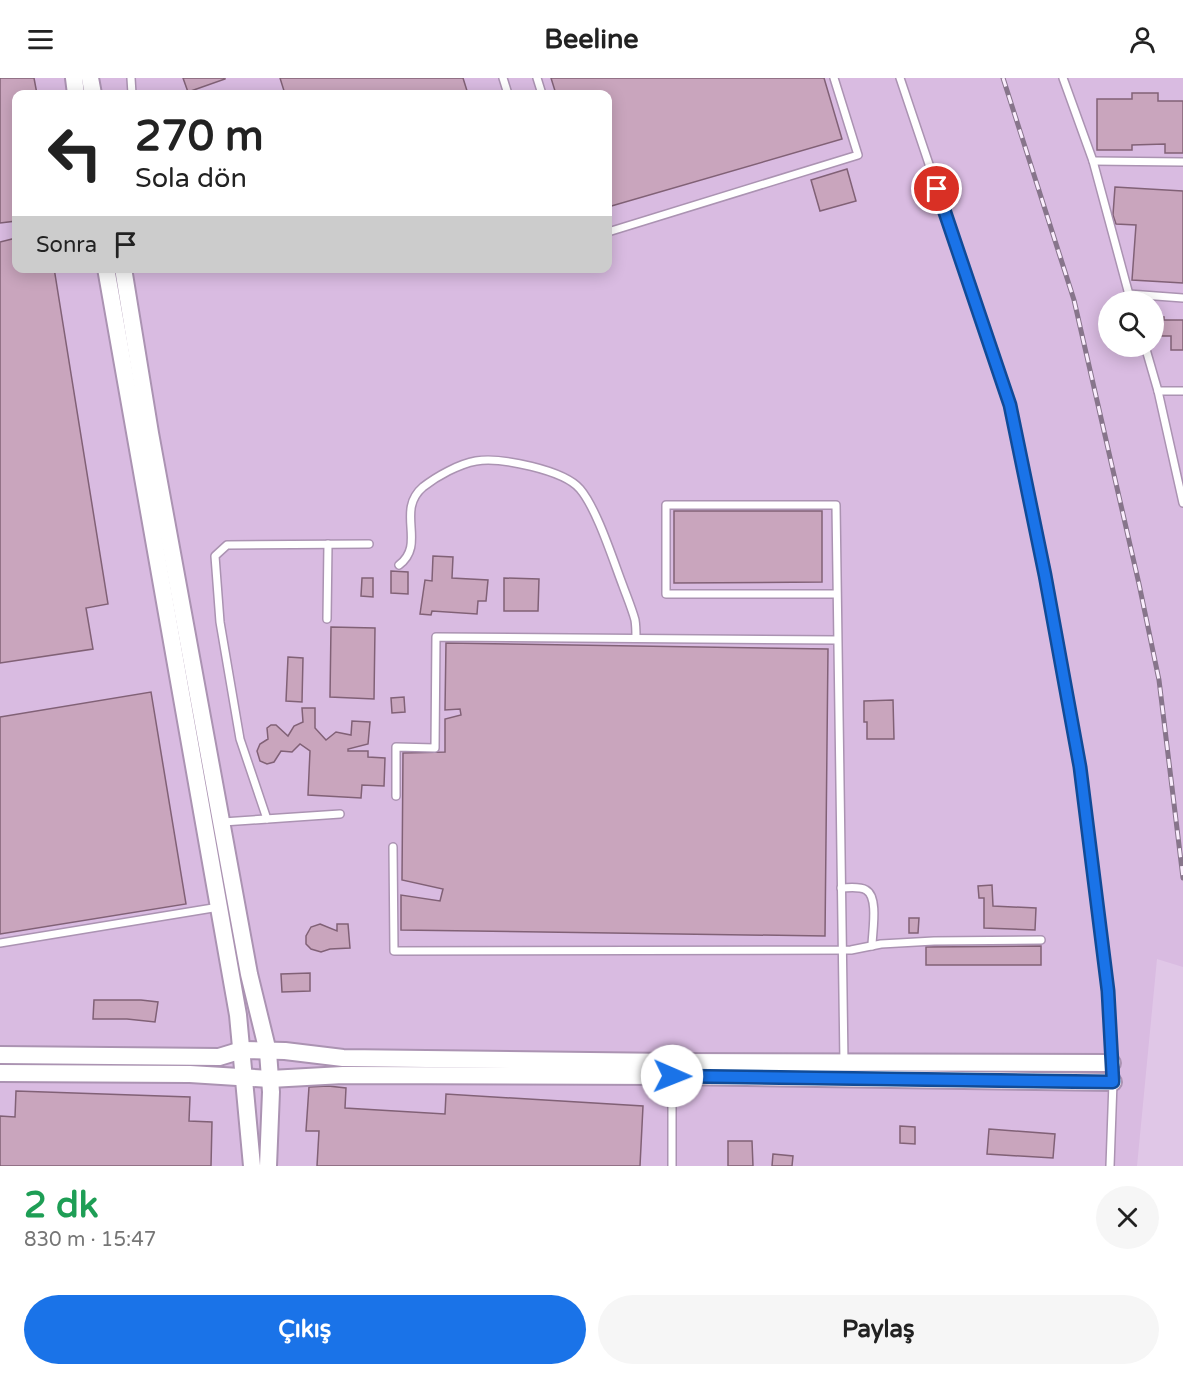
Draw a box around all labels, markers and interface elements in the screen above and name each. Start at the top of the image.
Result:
icon: menu [24,23,57,56]
text: Beeline [544,23,639,56]
icon: person [1126,23,1159,56]
text: 270 m [135,111,264,162]
icon: left [36,114,114,192]
text: Sola dön [135,162,247,195]
pin [911,163,962,214]
icon: arrive [920,172,953,205]
icon: arrive [109,228,142,261]
text: Sonra [36,232,97,258]
map controls [1098,291,1164,357]
button: search [1098,291,1164,357]
position arrow [640,1044,704,1108]
text: 2 dk [24,1184,98,1227]
button: close [1096,1186,1159,1249]
text: 830 m · 15:47 [24,1228,156,1252]
button: Çıkış [24,1295,586,1364]
button: Paylaş [598,1295,1159,1364]

